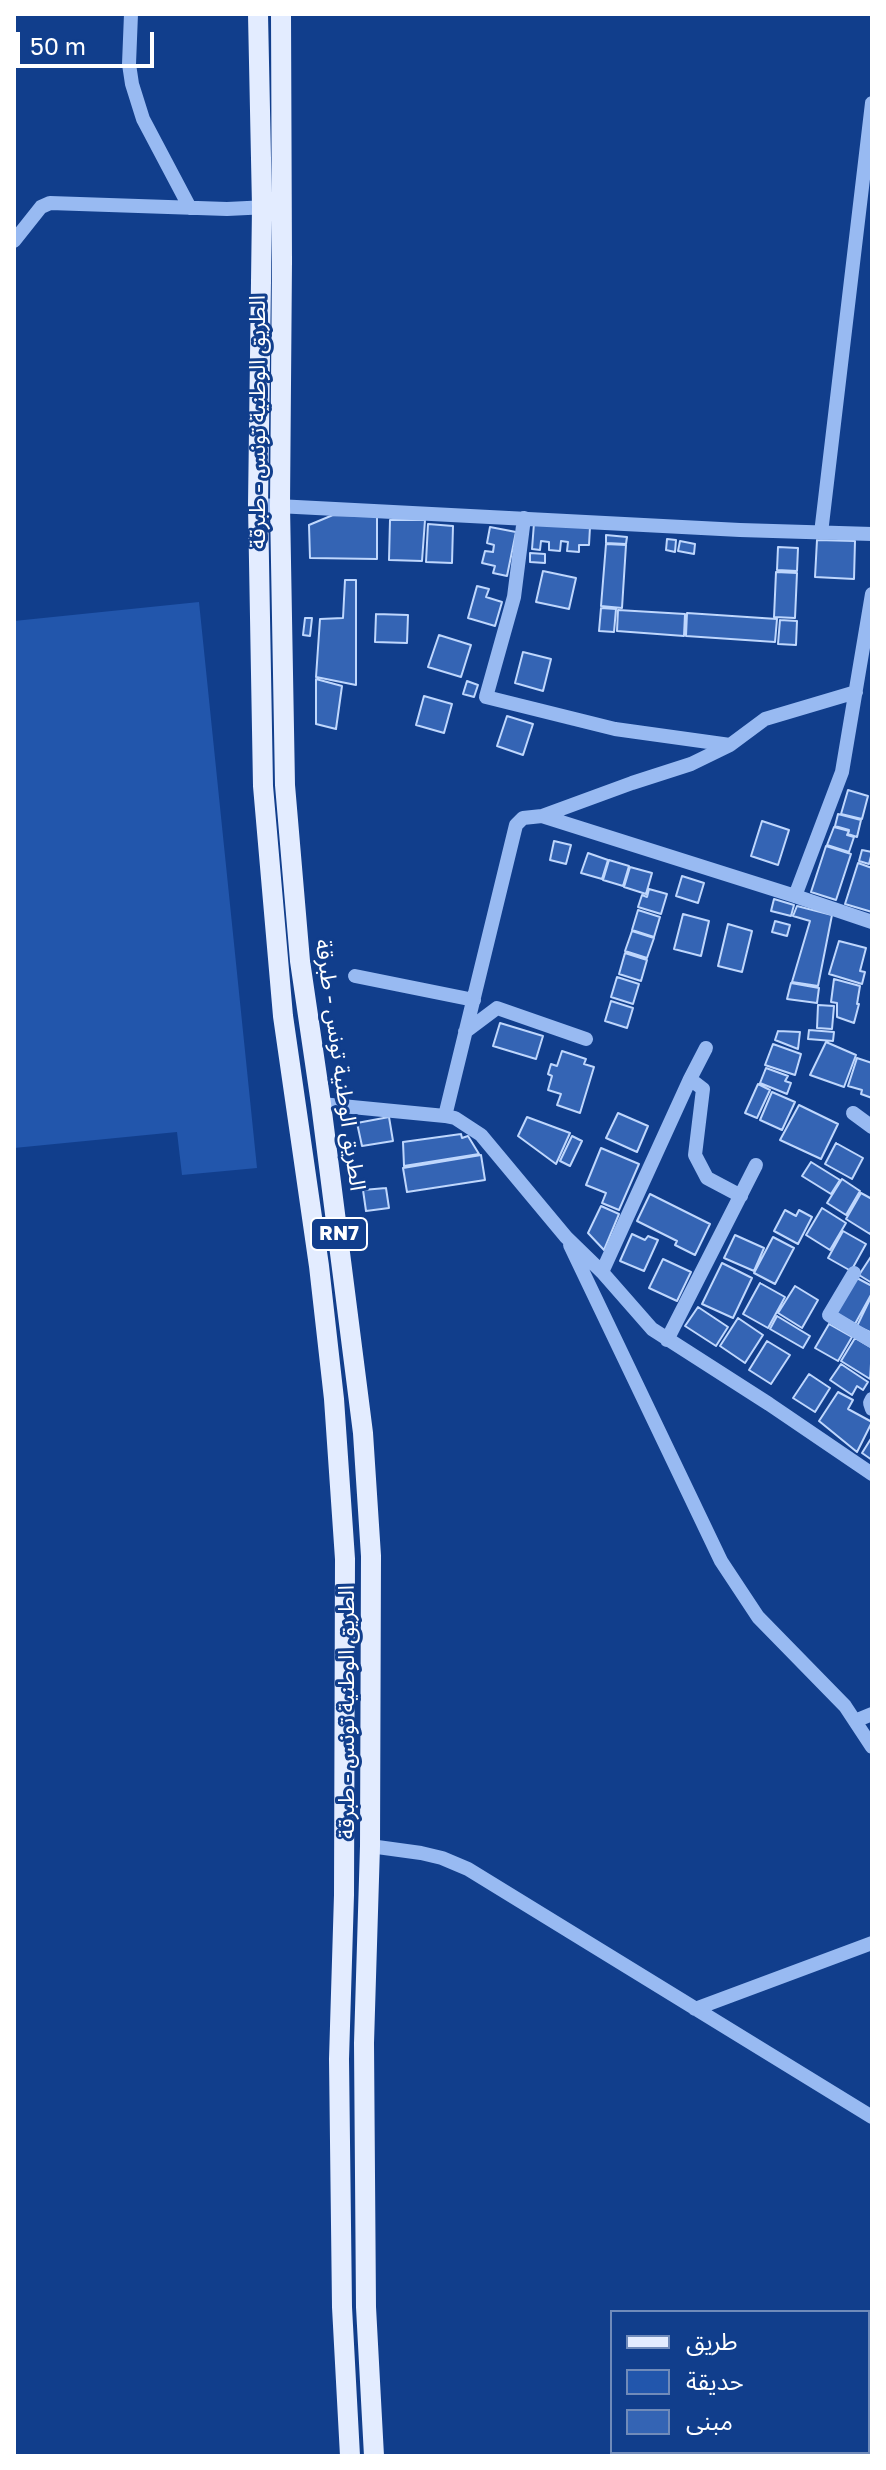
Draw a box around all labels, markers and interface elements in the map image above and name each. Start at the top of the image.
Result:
scale bar [20,16,158,66]
text: 50 m [30,31,86,60]
street label: الطريق الوطنية تونس - طبرقة [245,295,271,549]
street label: الطريق الوطنية تونس - طبرقة [309,937,371,1193]
road number: RN7 [311,1218,367,1250]
street label: الطريق الوطنية تونس - طبرقة [334,1585,360,1839]
legend [610,2310,870,2454]
text: طريق [686,2326,738,2355]
text: حديقة [686,2366,744,2395]
text: مبنى [686,2406,733,2435]

